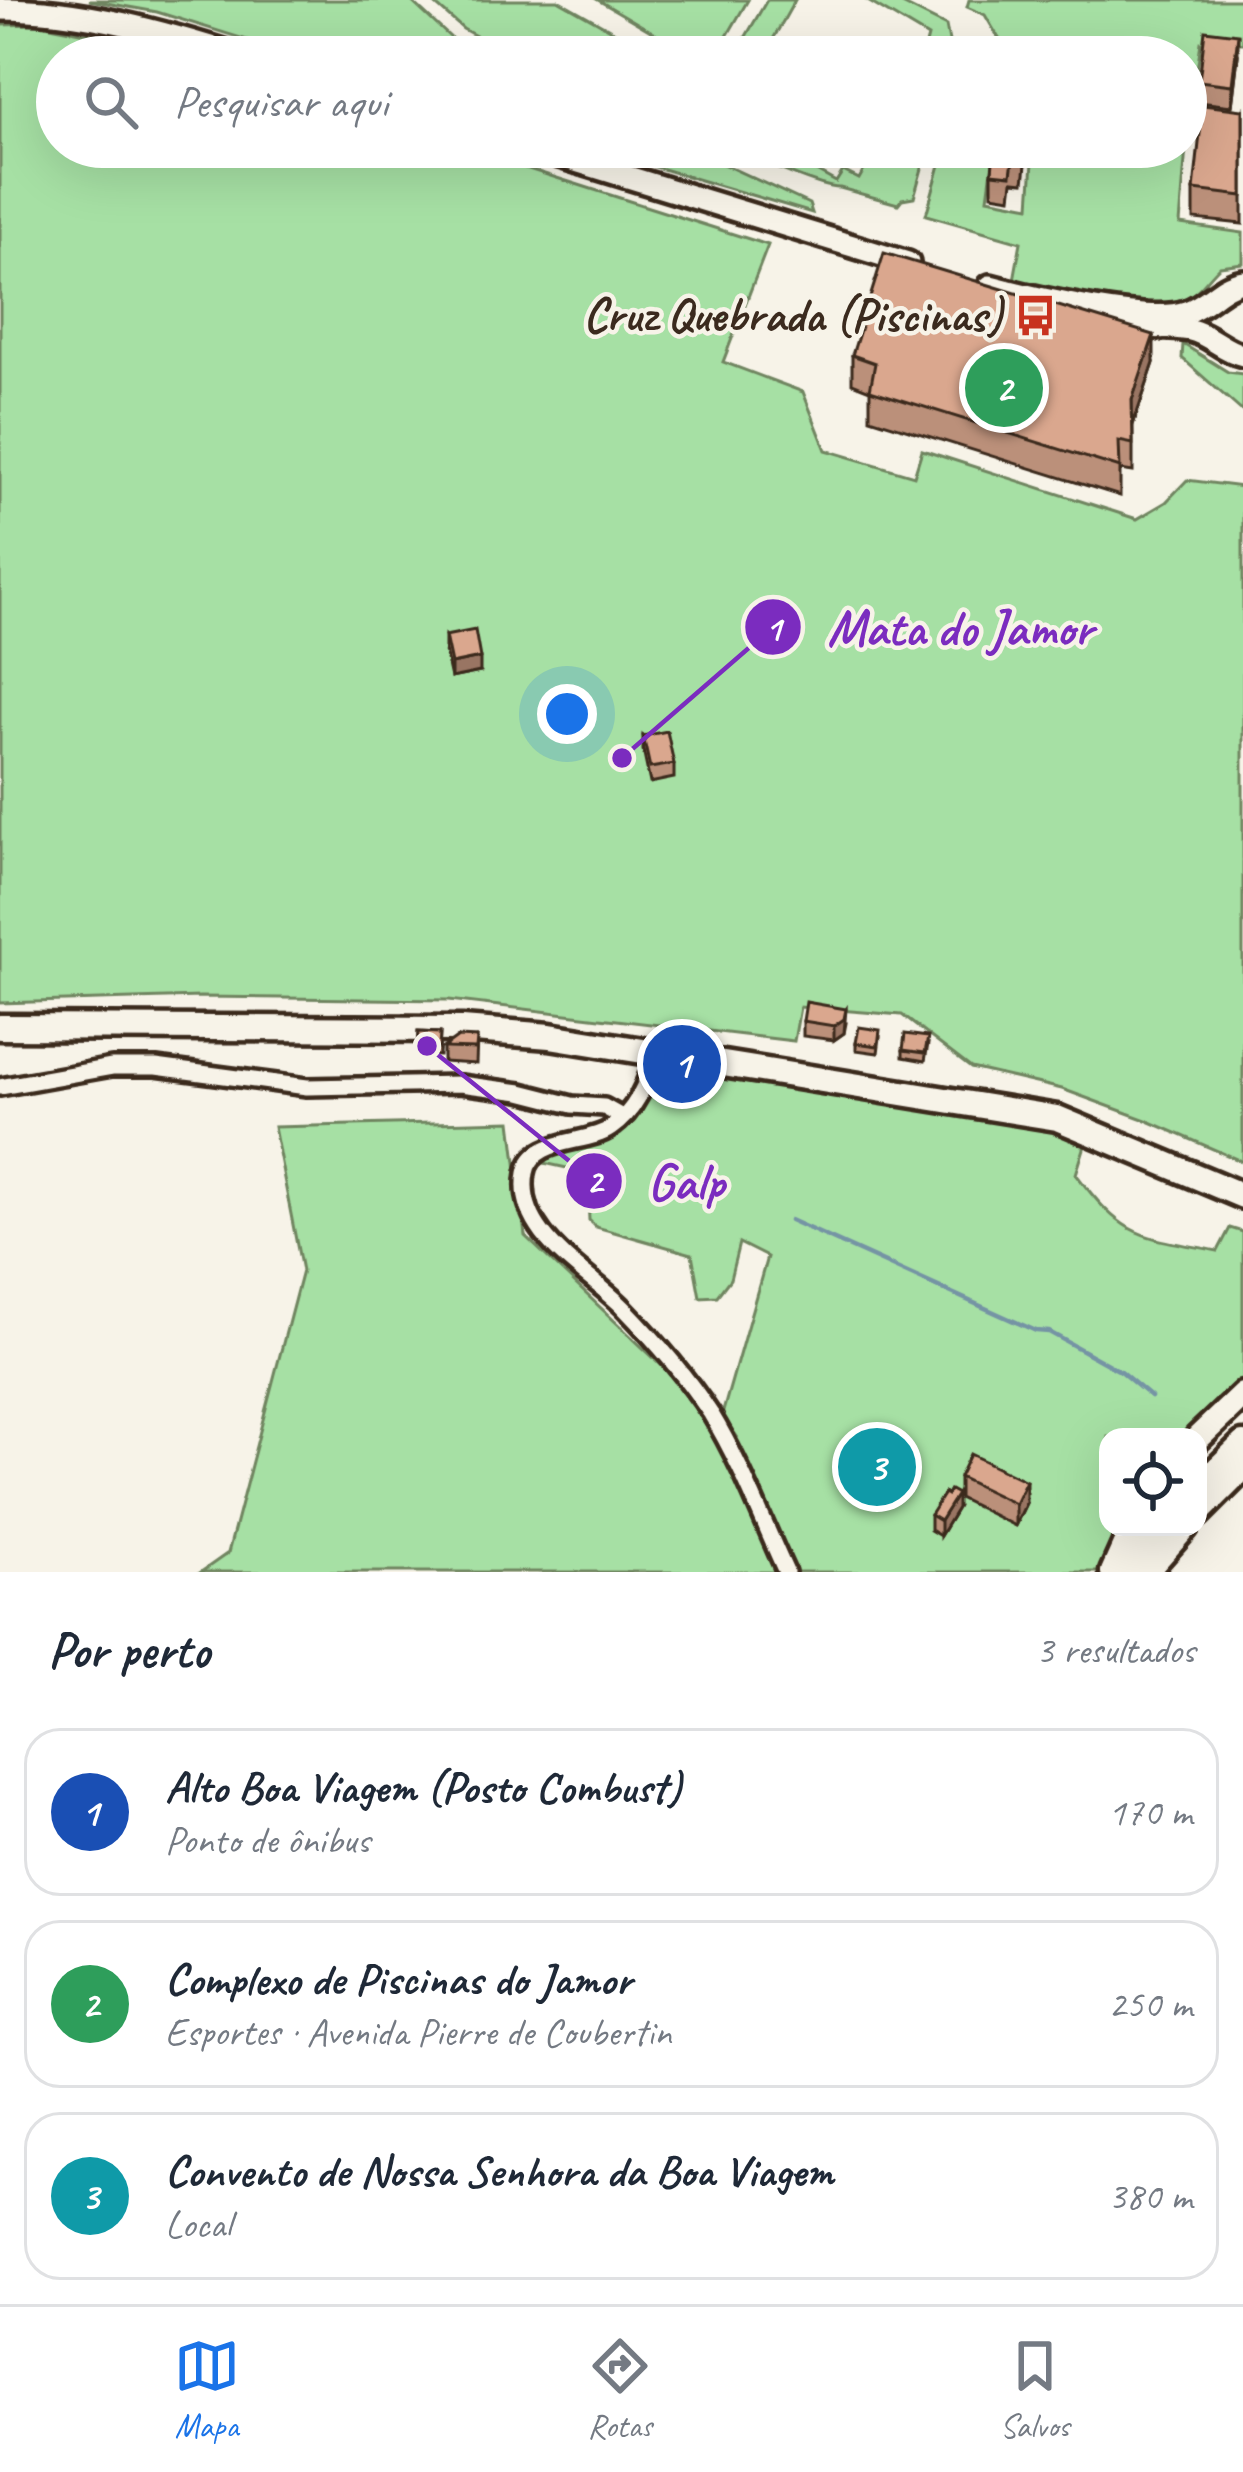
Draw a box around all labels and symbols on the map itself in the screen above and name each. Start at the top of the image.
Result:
place label: Cruz Quebrada (Piscinas) [583,285,1005,345]
bus stop icon: Cruz Quebrada (Piscinas) [1013,292,1059,338]
pin: 2 [965,343,1043,433]
callout: Mata do Jamor [743,584,1116,671]
text: Mata do Jamor [827,596,1098,660]
text: 1 [765,605,785,651]
your location [537,684,597,744]
pin: 1 [643,1019,721,1109]
callout: Galp [564,1137,748,1224]
text: Galp [648,1150,728,1214]
text: 2 [586,1158,606,1204]
pin: 3 [838,1422,916,1512]

